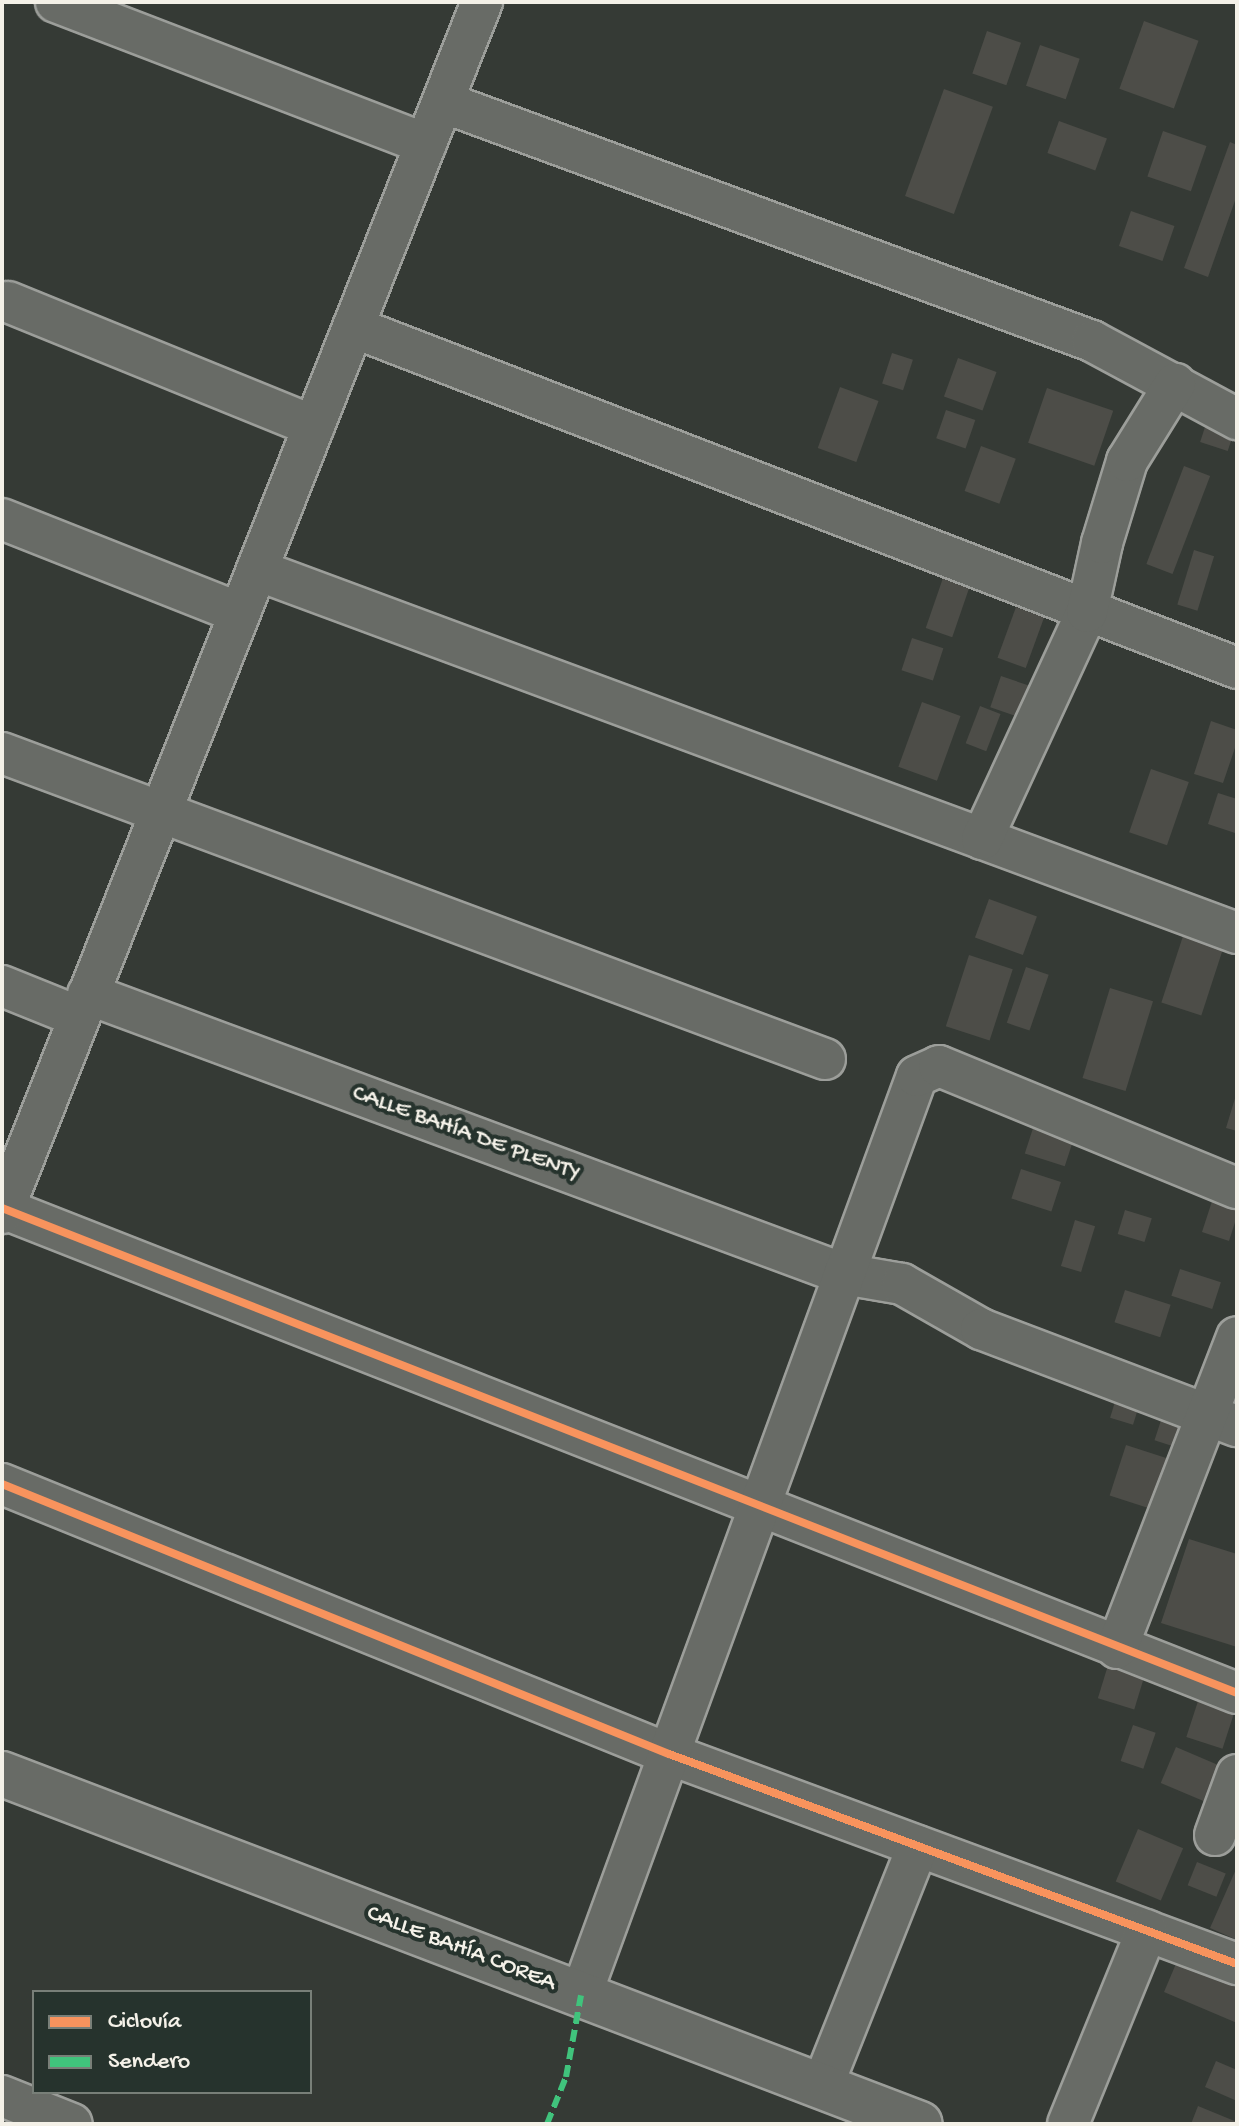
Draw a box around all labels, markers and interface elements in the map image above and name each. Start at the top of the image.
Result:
street label: CALLE BAHÍA DE PLENTY [348,1079,584,1189]
street label: CALLE BAHÍA COREA [362,1900,560,1998]
legend [32,1990,312,2094]
text: Ciclovía [108,2008,181,2037]
text: Sendero [108,2048,190,2077]

